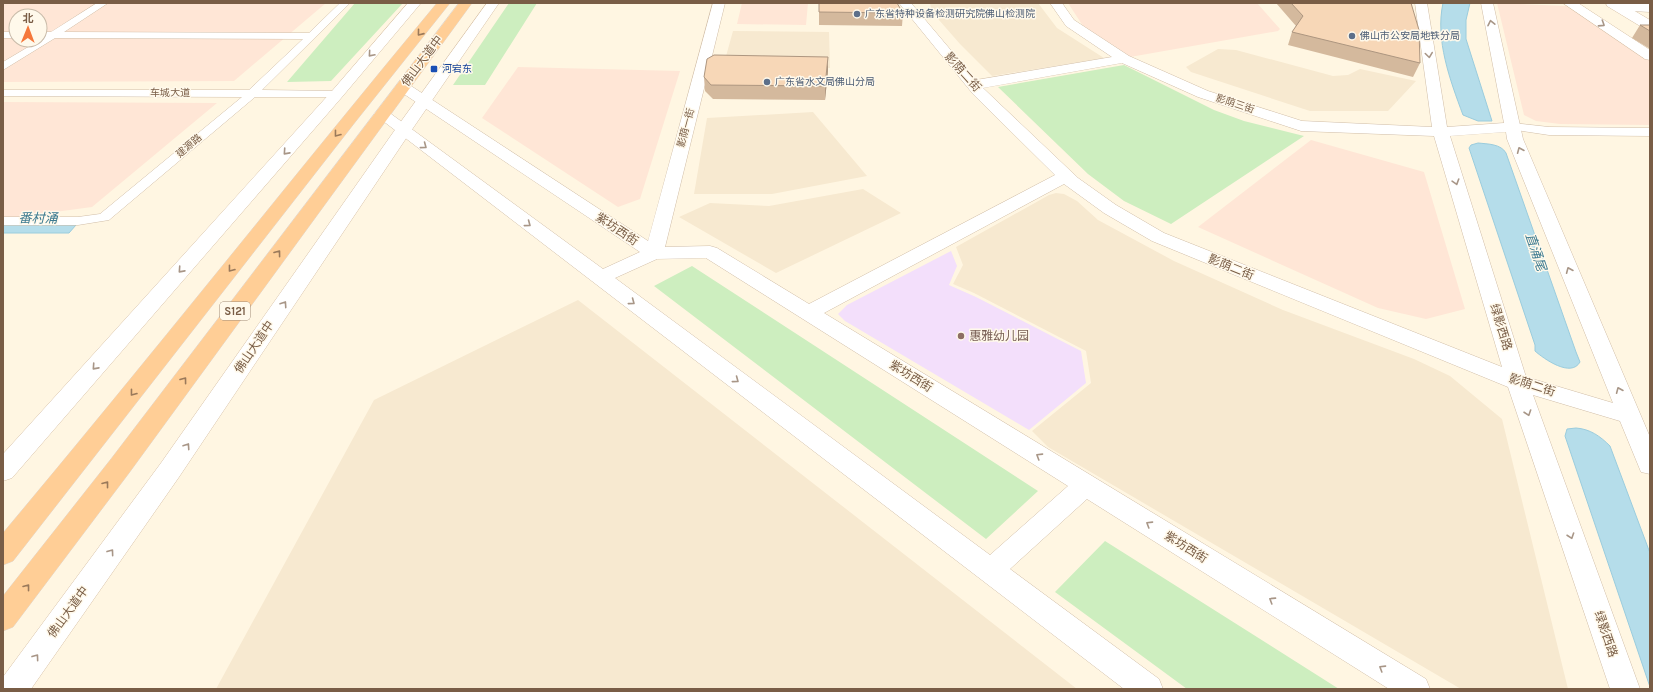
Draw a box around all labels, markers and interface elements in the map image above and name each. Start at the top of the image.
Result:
north arrow [8,8,48,48]
place label: 广东省特种设备检测研究院佛山检测院 [865,8,1035,20]
marker: 广东省特种设备检测研究院佛山检测院 [852,9,862,19]
text: 北 [23,12,34,25]
one-way arrow [1487,20,1496,27]
one-way arrow [1598,20,1605,27]
one-way arrow [417,29,424,36]
place label: 佛山市公安局地铁分局 [1359,30,1460,42]
marker: 佛山市公安局地铁分局 [1347,31,1357,41]
street label: 佛山大道中 [398,33,446,89]
one-way arrow [369,49,376,57]
street label: 影荫二街 [942,49,984,95]
one-way arrow [1424,52,1433,59]
place label: 河宕东 [442,63,472,75]
marker: 河宕东 [429,64,439,74]
place label: 广东省水文局佛山分局 [775,76,875,88]
marker: 广东省水文局佛山分局 [762,77,772,87]
street label: 车城大道 [150,87,190,99]
street label: 影荫三街 [1214,92,1256,116]
street label: 影荫一街 [675,107,697,149]
one-way arrow [335,129,342,136]
street label: 建源路 [174,132,204,160]
one-way arrow [420,141,427,148]
one-way arrow [283,147,290,154]
one-way arrow [1516,147,1524,154]
one-way arrow [1451,178,1460,185]
water label: 番村涌 [18,210,60,226]
street label: 紫坊西街 [593,210,641,248]
one-way arrow [524,219,531,227]
water label: 直涌尾 [1523,231,1550,275]
one-way arrow [273,250,281,257]
street label: 影荫二街 [1206,252,1256,282]
one-way arrow [228,264,235,271]
one-way arrow [178,265,186,273]
one-way arrow [1566,267,1574,274]
one-way arrow [628,297,635,305]
one-way arrow [279,301,287,308]
road number: S121 [220,302,250,320]
street label: 绿影西路 [1487,302,1515,352]
street label: 佛山大道中 [231,318,277,376]
place label: 惠雅幼儿园 [969,329,1029,343]
marker: 惠雅幼儿园 [956,331,966,341]
street label: 紫坊西街 [887,357,935,395]
one-way arrow [92,362,99,370]
street label: 影荫二街 [1507,371,1557,399]
one-way arrow [732,375,739,383]
one-way arrow [179,377,186,384]
one-way arrow [1616,387,1624,395]
one-way arrow [130,388,137,395]
one-way arrow [1524,409,1532,416]
one-way arrow [182,443,190,450]
one-way arrow [1036,453,1043,460]
one-way arrow [101,481,108,488]
one-way arrow [1146,521,1153,529]
street label: 紫坊西街 [1162,528,1210,566]
one-way arrow [1567,532,1575,539]
one-way arrow [107,549,114,556]
one-way arrow [22,584,29,591]
street label: 佛山大道中 [45,584,91,640]
one-way arrow [1269,597,1276,605]
street label: 绿影西路 [1592,609,1620,659]
one-way arrow [31,655,38,662]
one-way arrow [1379,666,1386,673]

